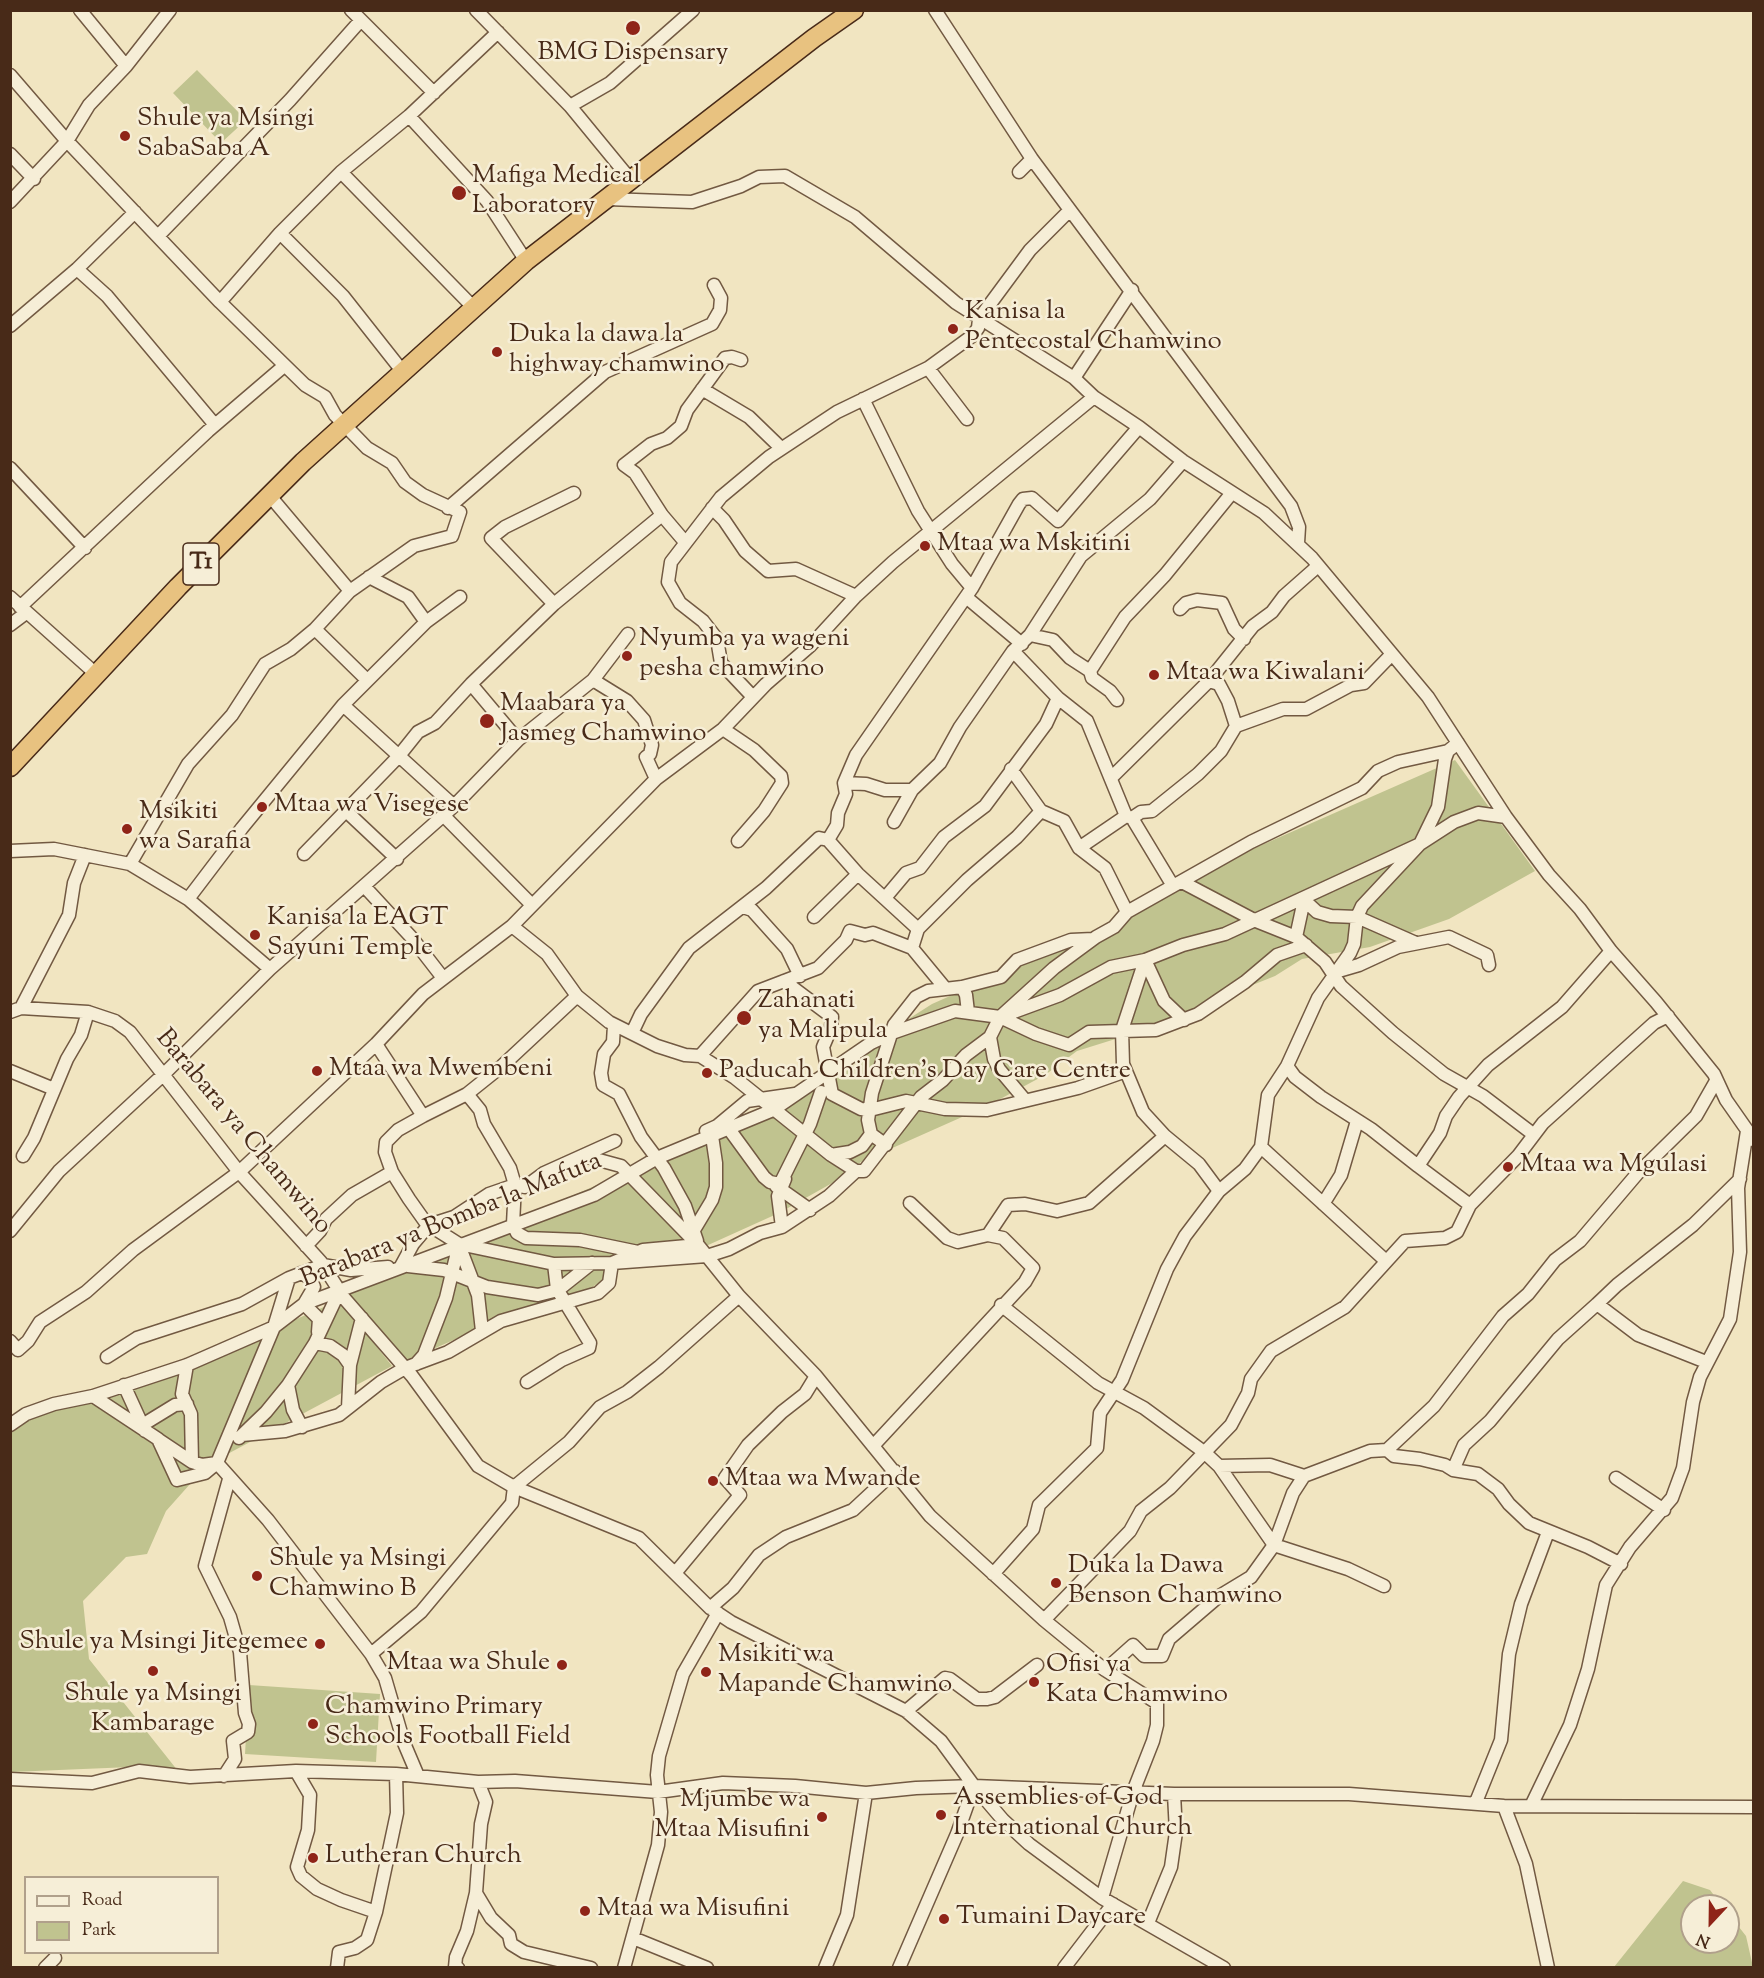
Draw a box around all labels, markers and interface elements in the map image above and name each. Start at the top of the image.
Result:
marker: BMG Dispensary [624,19,642,37]
place label: BMG Dispensary [538,39,728,71]
place label: Shule ya Msingi SabaSaba A [137,105,314,166]
marker: Shule ya Msingi SabaSaba A [118,129,132,143]
place label: Mafiga Medical Laboratory [472,162,641,224]
marker: Mafiga Medical Laboratory [450,184,468,202]
place label: Kanisa la Pentecostal Chamwino [965,298,1222,360]
place label: Duka la dawa la highway chamwino [509,321,725,382]
marker: Kanisa la Pentecostal Chamwino [946,322,960,336]
marker: Duka la dawa la highway chamwino [490,345,504,359]
place label: Mtaa wa Mskitini [937,530,1131,562]
marker: Mtaa wa Mskitini [918,539,932,553]
road number: T1 [183,543,219,585]
place label: Nyumba ya wageni pesha chamwino [639,625,849,686]
marker: Nyumba ya wageni pesha chamwino [620,649,634,663]
place label: Mtaa wa Kiwalani [1166,659,1365,691]
marker: Mtaa wa Kiwalani [1147,668,1161,682]
place label: Maabara ya Jasmeg Chamwino [500,690,706,752]
marker: Maabara ya Jasmeg Chamwino [478,712,496,730]
place label: Mtaa wa Visegese [274,791,469,823]
place label: Msikiti wa Sarafia [139,798,251,860]
marker: Mtaa wa Visegese [255,800,269,814]
marker: Msikiti wa Sarafia [120,822,134,836]
place label: Kanisa la EAGT Sayuni Temple [267,904,448,966]
marker: Kanisa la EAGT Sayuni Temple [248,928,262,942]
place label: Zahanati ya Malipula [758,987,888,1048]
marker: Zahanati ya Malipula [735,1009,753,1027]
street label: Barabara ya Chamwino [147,1024,337,1242]
place label: Mtaa wa Mwembeni [329,1055,553,1087]
place label: Paducah Children's Day Care Centre [719,1057,1131,1089]
marker: Mtaa wa Mwembeni [310,1064,324,1078]
marker: Paducah Children's Day Care Centre [700,1066,714,1080]
street label: Barabara ya Bomba la Mafuta [297,1147,607,1297]
place label: Mtaa wa Mgulasi [1520,1151,1707,1183]
marker: Mtaa wa Mgulasi [1501,1160,1515,1174]
place label: Mtaa wa Mwande [725,1465,921,1497]
marker: Mtaa wa Mwande [706,1474,720,1488]
place label: Shule ya Msingi Chamwino B [269,1545,446,1606]
place label: Duka la Dawa Benson Chamwino [1068,1552,1282,1613]
marker: Shule ya Msingi Chamwino B [250,1569,264,1583]
marker: Duka la Dawa Benson Chamwino [1049,1576,1063,1590]
place label: Shule ya Msingi Jitegemee [19,1628,308,1660]
marker: Shule ya Msingi Jitegemee [313,1637,327,1651]
place label: Msikiti wa Mapande Chamwino [718,1641,952,1702]
place label: Mtaa wa Shule [386,1649,550,1681]
place label: Ofisi ya Kata Chamwino [1046,1651,1228,1712]
marker: Mtaa wa Shule [555,1658,569,1672]
marker: Shule ya Msingi Kambarage [146,1664,160,1678]
marker: Msikiti wa Mapande Chamwino [699,1665,713,1679]
marker: Ofisi ya Kata Chamwino [1027,1675,1041,1689]
place label: Shule ya Msingi Kambarage [64,1680,242,1742]
place label: Chamwino Primary Schools Football Field [325,1693,571,1754]
marker: Chamwino Primary Schools Football Field [306,1717,320,1731]
place label: Assemblies of God International Church [953,1784,1193,1846]
place label: Mjumbe wa Mtaa Misufini [655,1786,810,1847]
marker: Assemblies of God International Church [934,1808,948,1822]
marker: Mjumbe wa Mtaa Misufini [815,1810,829,1824]
place label: Lutheran Church [325,1842,522,1874]
marker: Lutheran Church [306,1851,320,1865]
legend [24,1876,219,1954]
text: Road [82,1888,122,1914]
north arrow [1680,1894,1740,1954]
place label: Mtaa wa Misufini [597,1895,789,1927]
place label: Tumaini Daycare [956,1903,1146,1935]
marker: Mtaa wa Misufini [578,1904,592,1918]
marker: Tumaini Daycare [937,1912,951,1926]
text: Park [82,1918,116,1944]
text: N [1694,1926,1714,1952]

